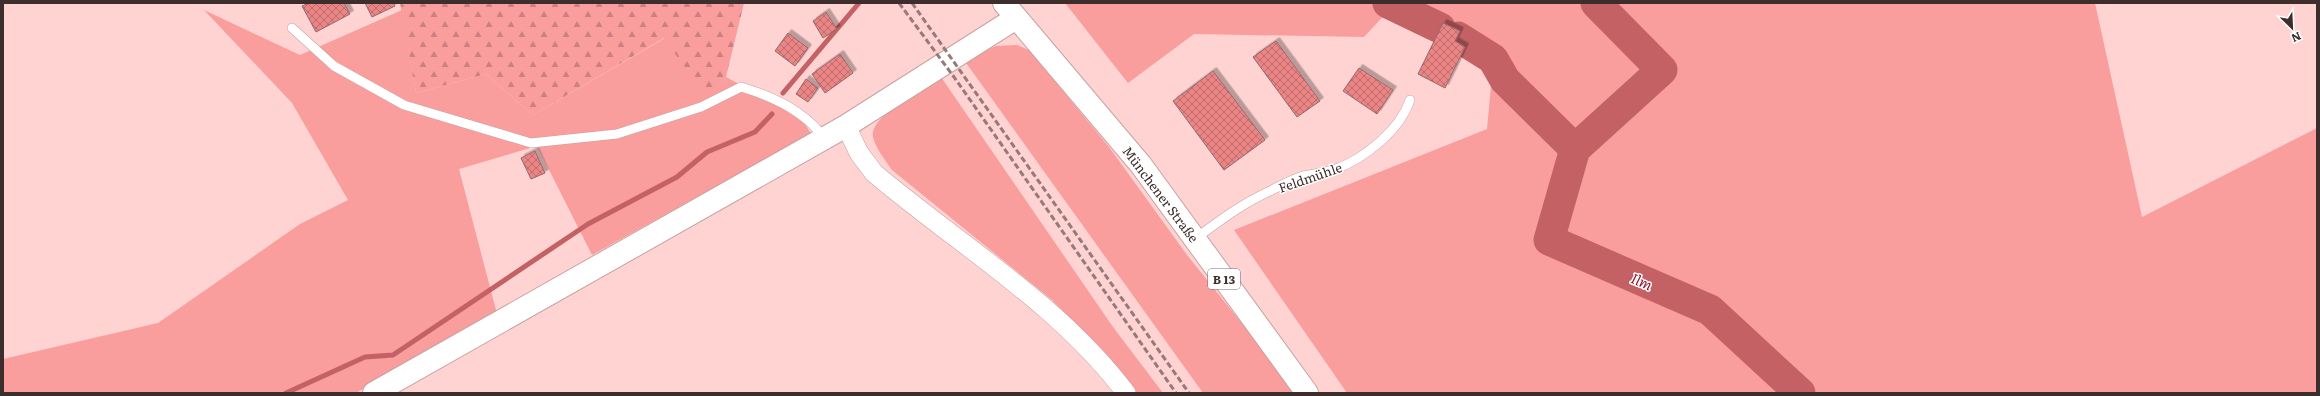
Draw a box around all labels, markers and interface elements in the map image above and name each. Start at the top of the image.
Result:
north arrow [2272,8,2312,48]
text: N [2289,29,2304,47]
street label: Münchener Straße [1118,142,1204,246]
street label: Feldmühle [1276,157,1345,197]
water label: Ilm [1628,268,1656,295]
road number: B 13 [1208,269,1240,289]

